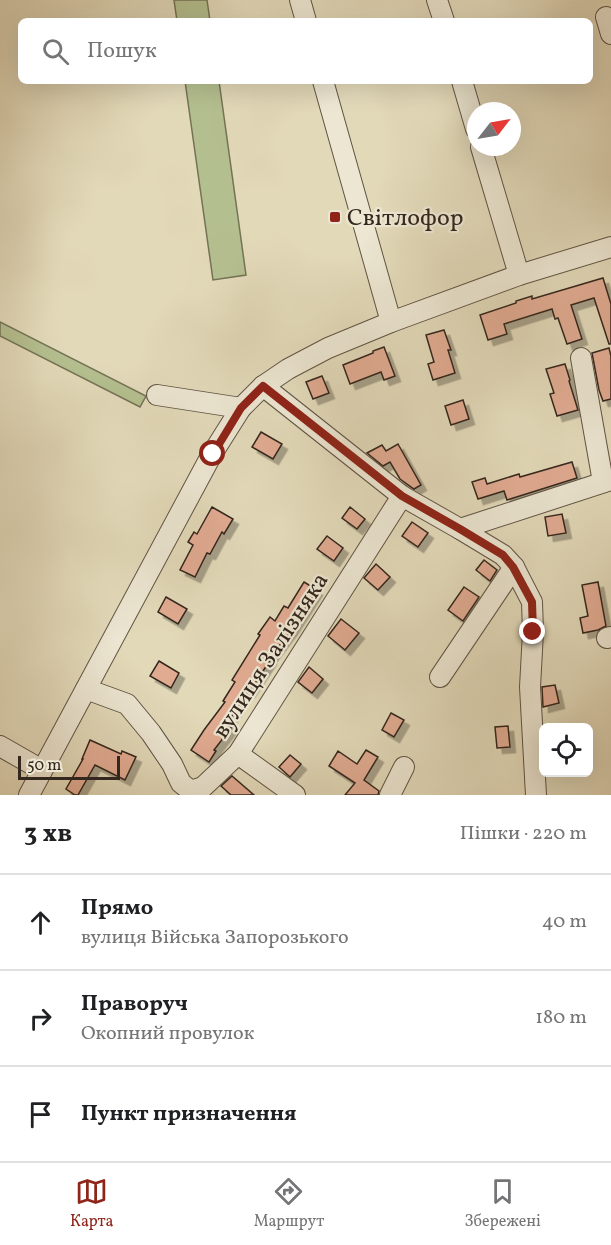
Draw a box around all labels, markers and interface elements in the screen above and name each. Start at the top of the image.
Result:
search box [18,18,593,84]
icon: search [39,35,72,68]
text: Пошук [87,36,157,67]
north arrow [467,102,521,156]
place label: Світлофор [347,202,463,236]
marker: Світлофор [328,210,342,224]
route start [199,440,225,466]
street label: вулиця Залізняка [205,566,338,746]
route end [519,618,545,644]
map controls [539,723,593,777]
button: locate [539,723,593,777]
scale bar [18,753,120,780]
text: 50 m [27,755,61,777]
text: 3 хв [24,816,72,852]
text: Пішки · 220 m [460,820,587,848]
text: Прямо [81,893,153,924]
icon: ahead [24,906,57,939]
text: 40 m [542,908,587,936]
text: вулиця Війська Запорозького [81,924,349,952]
text: Праворуч [81,989,188,1020]
icon: right [24,1002,57,1035]
text: 180 m [535,1004,587,1032]
text: Окопний провулок [81,1020,254,1048]
icon: arrive [24,1098,57,1131]
text: Пункт призначення [81,1099,297,1130]
tab: Карта [70,1175,113,1233]
tab: Маршрут [254,1175,324,1233]
tab: Збережені [464,1175,541,1233]

